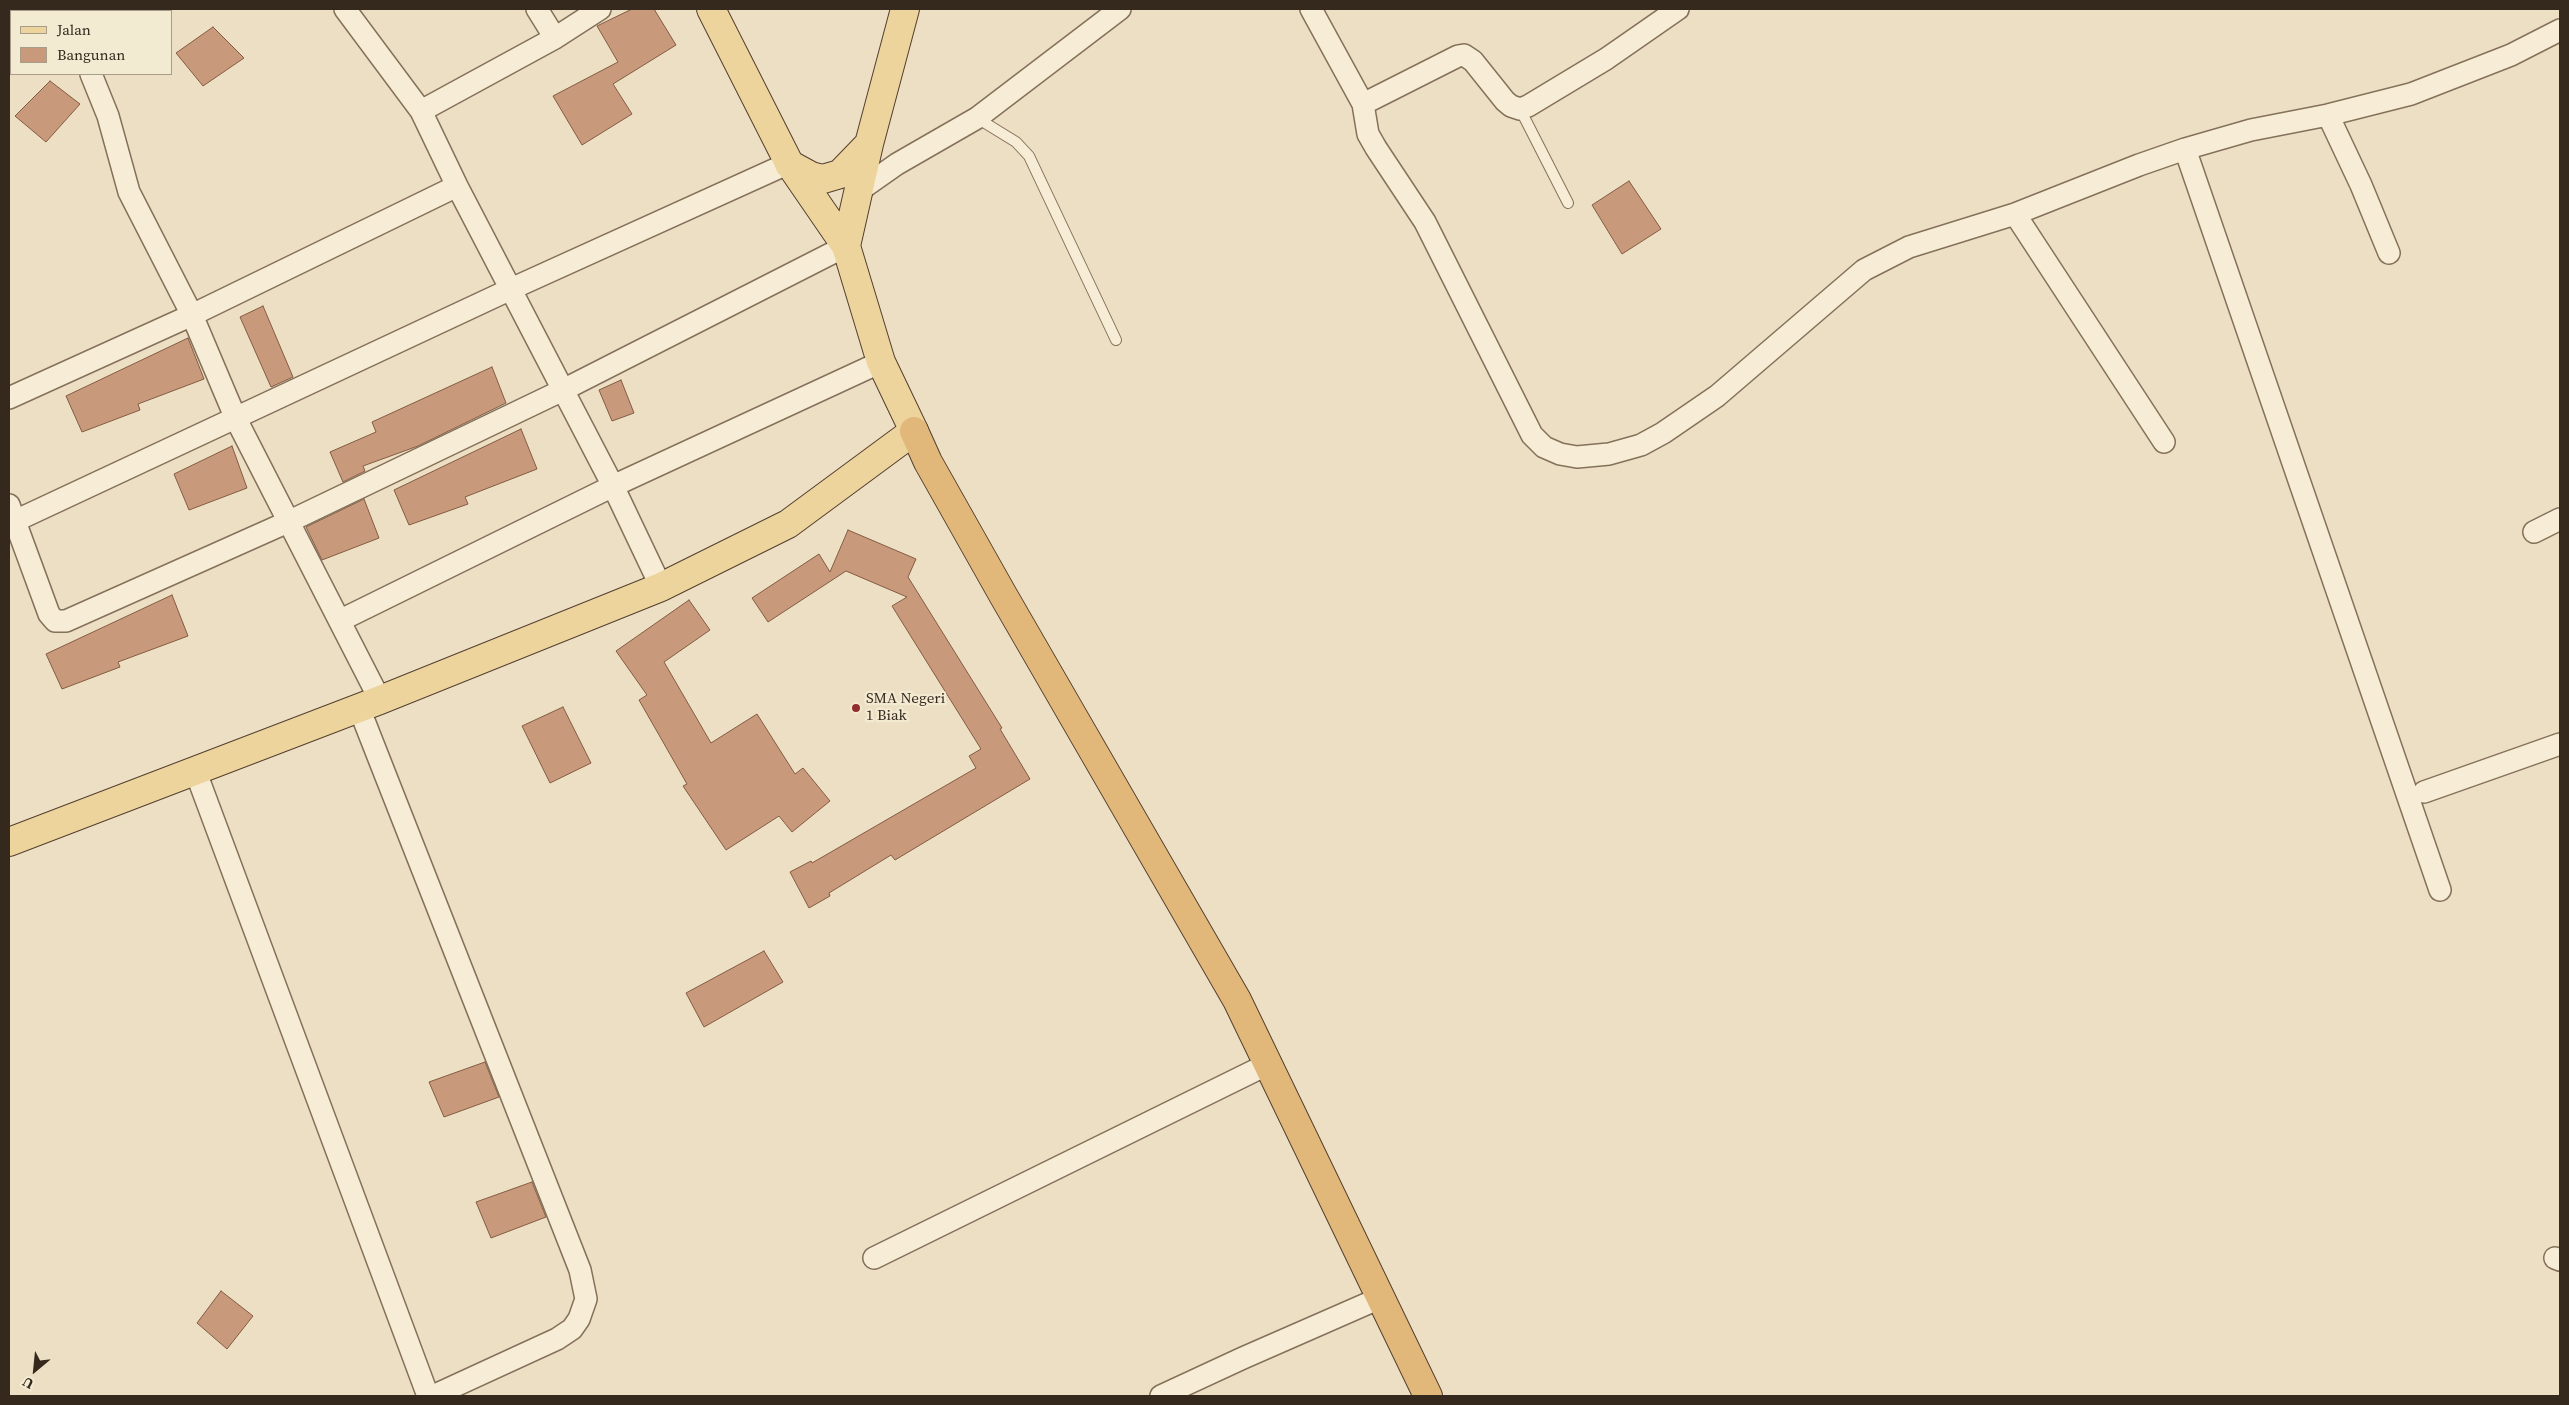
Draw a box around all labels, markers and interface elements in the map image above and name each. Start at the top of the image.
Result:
legend [10,10,172,75]
text: Jalan [57,19,91,40]
text: Bangunan [57,44,125,65]
place label: SMA Negeri 1 Biak [866,690,945,725]
marker: SMA Negeri 1 Biak [850,702,862,714]
north arrow [10,1345,60,1395]
text: U [19,1372,37,1394]

